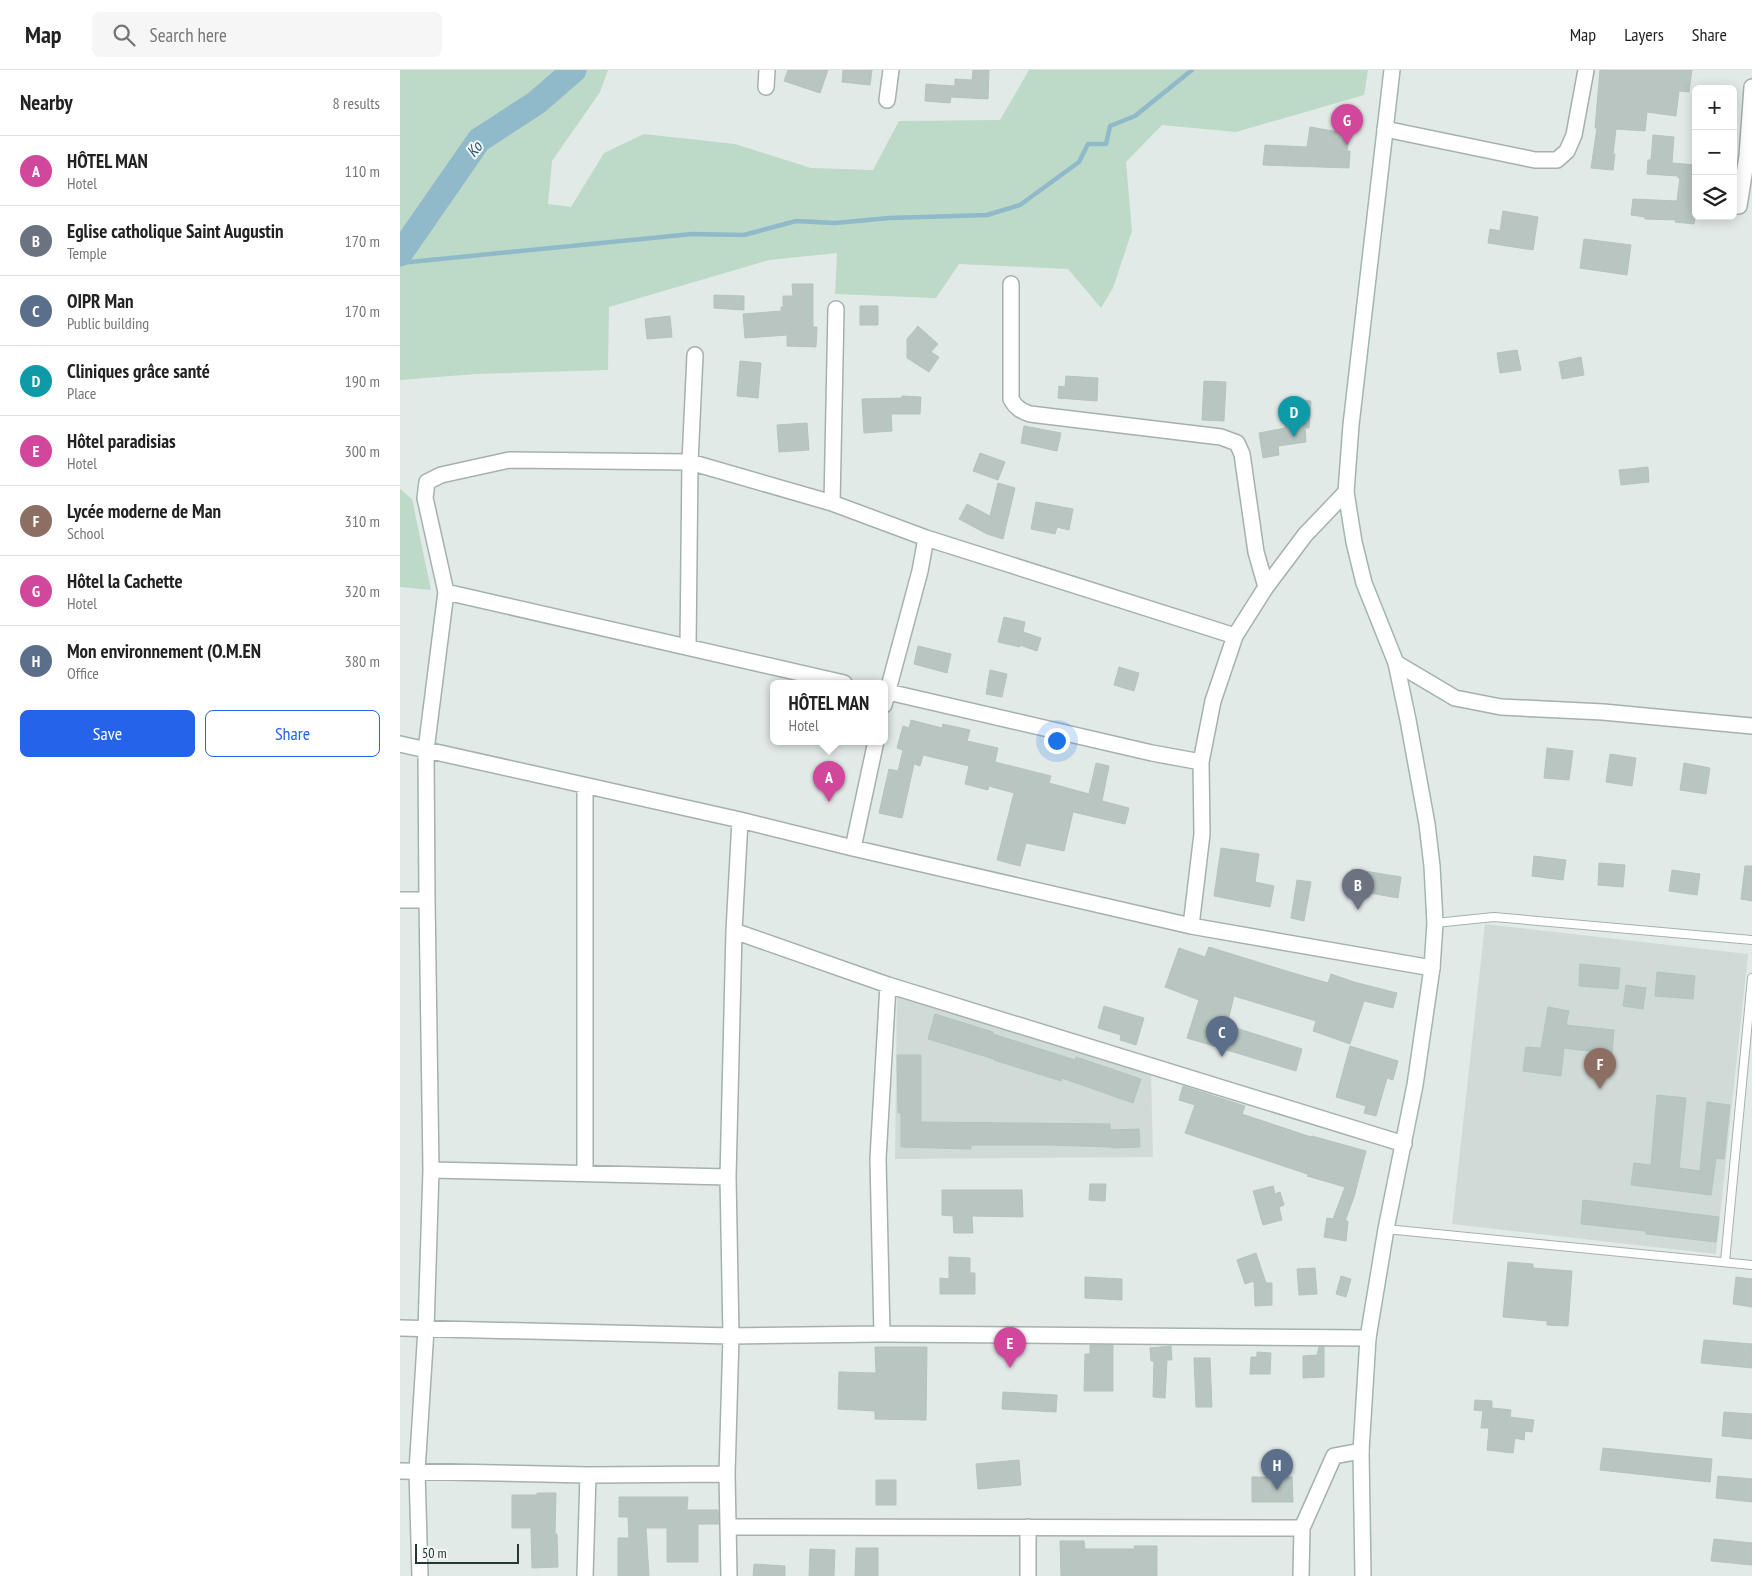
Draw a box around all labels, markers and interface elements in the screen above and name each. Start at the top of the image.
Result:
search box [92,12,442,57]
text: Map [25,19,62,50]
icon: search [110,21,138,49]
text: Search here [150,23,227,47]
text: Map [1570,23,1596,46]
text: Layers [1624,23,1664,46]
text: Share [1692,23,1727,46]
map controls [1692,85,1737,220]
button: + [1692,85,1737,130]
text: Nearby [20,89,73,116]
text: 8 results [333,93,380,113]
pin: G [1331,104,1363,145]
button: − [1692,130,1737,175]
water label: Ko [462,136,487,161]
text: HÔTEL MAN [67,149,148,173]
text: A [32,161,40,181]
text: 110 m [345,161,380,181]
text: Hotel [67,173,97,193]
button: layers [1692,175,1737,220]
text: Eglise catholique Saint Augustin [67,219,284,243]
text: B [32,231,40,251]
text: 170 m [345,231,380,251]
text: Temple [67,243,107,263]
text: OIPR Man [67,289,134,313]
text: C [32,301,40,321]
text: 170 m [345,301,380,321]
text: Public building [67,313,149,333]
text: Cliniques grâce santé [67,359,210,383]
text: D [32,371,40,391]
text: 190 m [345,371,380,391]
text: Place [67,383,96,403]
pin: D [1278,396,1310,437]
text: Hôtel paradisias [67,429,176,453]
text: E [33,441,39,461]
text: 300 m [345,441,380,461]
text: Hotel [67,453,97,473]
text: Lycée moderne de Man [67,499,221,523]
text: F [33,511,39,531]
text: 310 m [345,511,380,531]
text: School [67,523,104,543]
text: Hôtel la Cachette [67,569,183,593]
text: G [32,581,40,601]
text: 320 m [345,581,380,601]
text: Hotel [67,593,97,613]
text: Mon environnement (O.M.EN [67,639,261,663]
text: H [32,651,40,671]
text: 380 m [345,651,380,671]
text: Office [67,663,99,683]
popup [770,680,888,745]
text: HÔTEL MAN [789,691,869,715]
button: Save [20,710,195,757]
button: Share [205,710,380,757]
text: Hotel [789,715,819,735]
your location [1044,728,1070,754]
pin: A [813,761,845,802]
pin: B [1342,869,1374,910]
pin: C [1206,1016,1238,1057]
pin: F [1584,1048,1616,1089]
pin: E [994,1327,1026,1368]
pin: H [1261,1449,1293,1490]
scale bar [415,1541,519,1564]
text: 50 m [422,1544,447,1562]

